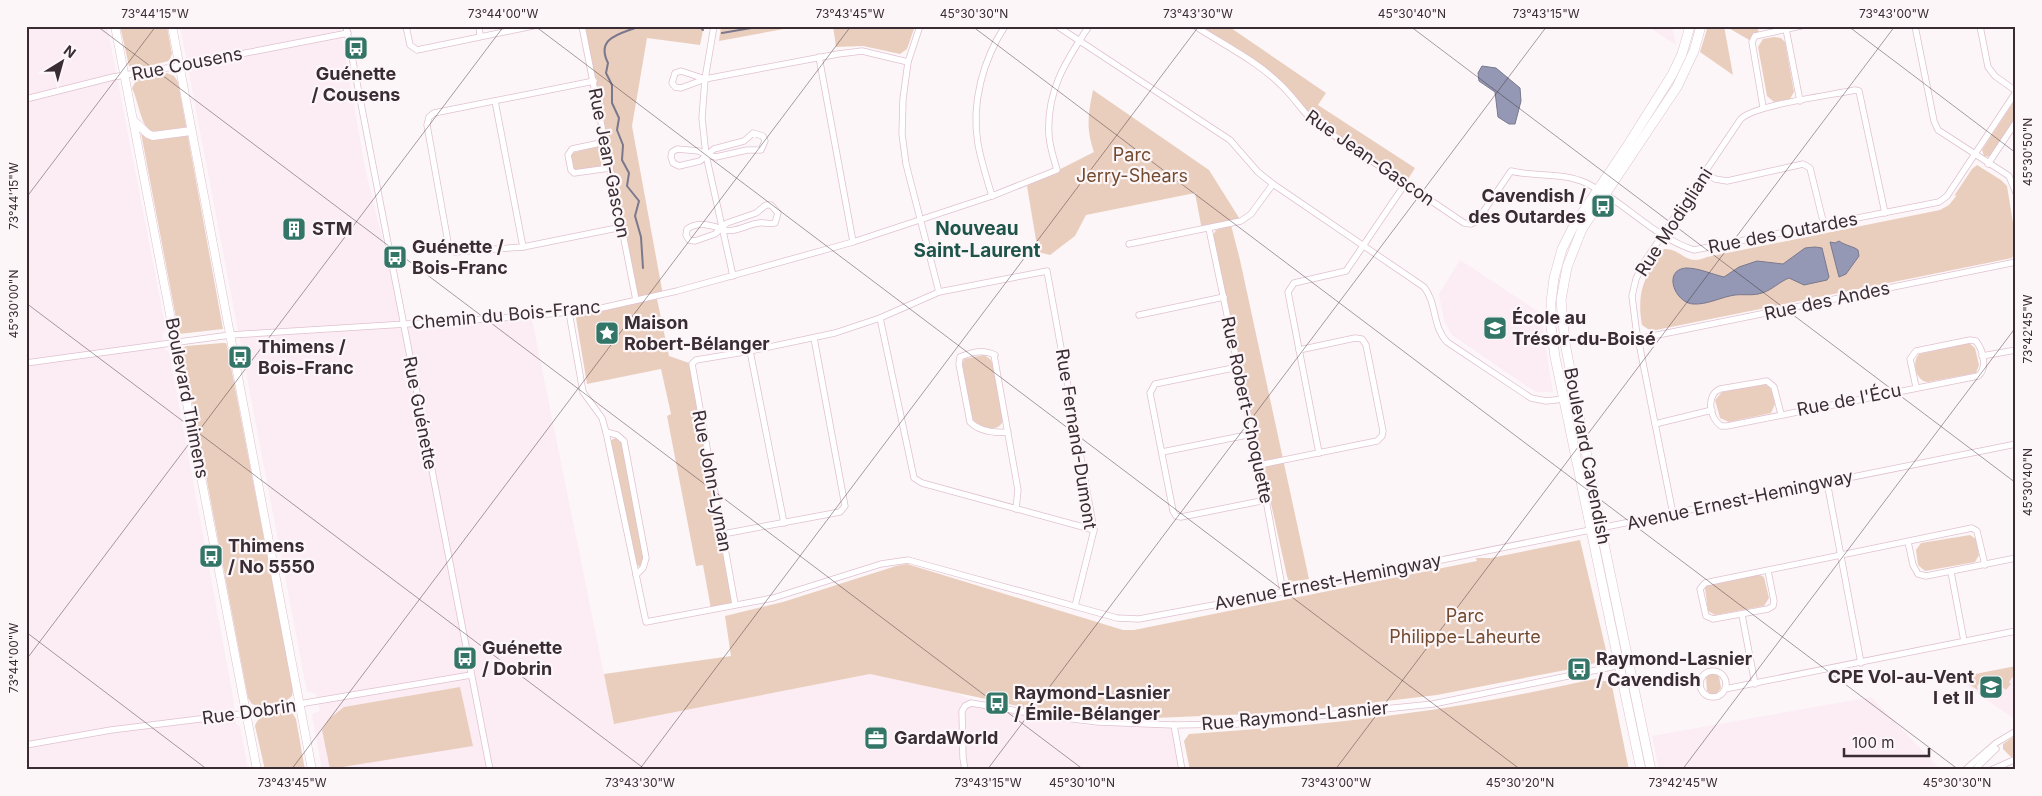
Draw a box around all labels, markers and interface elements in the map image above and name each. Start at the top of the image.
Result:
text: 73°44'15"W [121,6,189,21]
text: 73°44'00"W [468,6,538,21]
text: 73°43'45"W [815,6,885,21]
text: 45°30'30"N [940,6,1008,21]
text: 73°43'30"W [1163,6,1233,21]
text: 45°30'40"N [1378,6,1446,21]
text: 73°43'15"W [1512,6,1580,21]
text: 73°43'00"W [1859,6,1929,21]
bus stop icon: Guénette / Cousens [343,35,369,61]
north arrow [38,38,88,88]
text: N [61,41,80,61]
street label: Rue Cousens [130,42,244,85]
place label: Guénette / Cousens [312,63,400,105]
street label: Rue Jean-Gascon [585,86,634,240]
street label: Rue Jean-Gascon [1302,105,1439,210]
text: 45°30'50"N [2020,118,2035,186]
park label: Parc Jerry-Shears [1076,144,1188,186]
text: 73°44'15"W [6,162,21,230]
street label: Rue Modigliani [1631,164,1716,280]
place label: Cavendish / des Outardes [1468,185,1586,227]
bus stop icon: Cavendish / des Outardes [1590,193,1616,219]
street label: Rue des Outardes [1706,208,1859,257]
building icon: STM [281,216,307,242]
district label: Nouveau Saint-Laurent [914,217,1041,262]
place label: STM [312,218,353,239]
place label: Guénette / Bois-Franc [412,236,508,278]
bus stop icon: Guénette / Bois-Franc [382,244,408,270]
text: 45°30'00"N [6,270,21,338]
street label: Rue des Andes [1762,277,1892,324]
text: 73°42'45"W [2020,294,2035,364]
street label: Chemin du Bois-Franc [411,296,601,333]
place label: École au Trésor-du-Boisé [1512,307,1656,349]
place label: Maison Robert-Bélanger [624,312,770,354]
street label: Rue Robert-Choquette [1217,314,1278,505]
school or university icon: École au Trésor-du-Boisé [1482,315,1508,341]
street label: Boulevard Thimens [162,316,213,480]
place icon: Maison Robert-Bélanger [594,320,620,346]
place label: Thimens / Bois-Franc [258,336,354,378]
bus stop icon: Thimens / Bois-Franc [227,344,253,370]
street label: Rue Fernand-Dumont [1052,347,1101,531]
street label: Rue Guénette [399,354,442,471]
street label: Boulevard Cavendish [1560,366,1615,546]
street label: Rue de l'Écu [1795,378,1903,420]
street label: Rue John-Lyman [688,408,737,554]
text: 45°30'40"N [2020,448,2035,516]
street label: Avenue Ernest-Hemingway [1625,465,1855,534]
place label: Thimens / No 5550 [228,535,315,577]
bus stop icon: Thimens / No 5550 [198,543,224,569]
street label: Avenue Ernest-Hemingway [1213,549,1443,614]
park label: Parc Philippe-Laheurte [1389,605,1541,647]
text: 73°44'00"W [6,623,21,693]
place label: Guénette / Dobrin [482,637,563,679]
bus stop icon: Guénette / Dobrin [452,645,478,671]
place label: Raymond-Lasnier / Cavendish [1596,648,1752,690]
bus stop icon: Raymond-Lasnier / Cavendish [1566,656,1592,682]
place label: CPE Vol-au-Vent I et II [1828,666,1974,708]
school or university icon: CPE Vol-au-Vent I et II [1978,674,2004,700]
place label: Raymond-Lasnier / Émile-Bélanger [1014,682,1170,724]
bus stop icon: Raymond-Lasnier / Émile-Bélanger [984,690,1010,716]
street label: Rue Dobrin [201,695,297,728]
street label: Rue Raymond-Lasnier [1201,697,1390,734]
office icon: GardaWorld [863,725,889,751]
scale bar [1844,726,1930,758]
place label: GardaWorld [894,727,998,748]
text: 100 m [1852,733,1894,752]
text: 73°43'45"W [257,775,327,790]
text: 73°43'30"W [605,775,675,790]
text: 73°43'15"W [954,775,1022,790]
text: 45°30'10"N [1049,775,1115,790]
text: 73°43'00"W [1301,775,1371,790]
text: 45°30'20"N [1486,775,1554,790]
text: 73°42'45"W [1648,775,1718,790]
text: 45°30'30"N [1923,775,1991,790]

